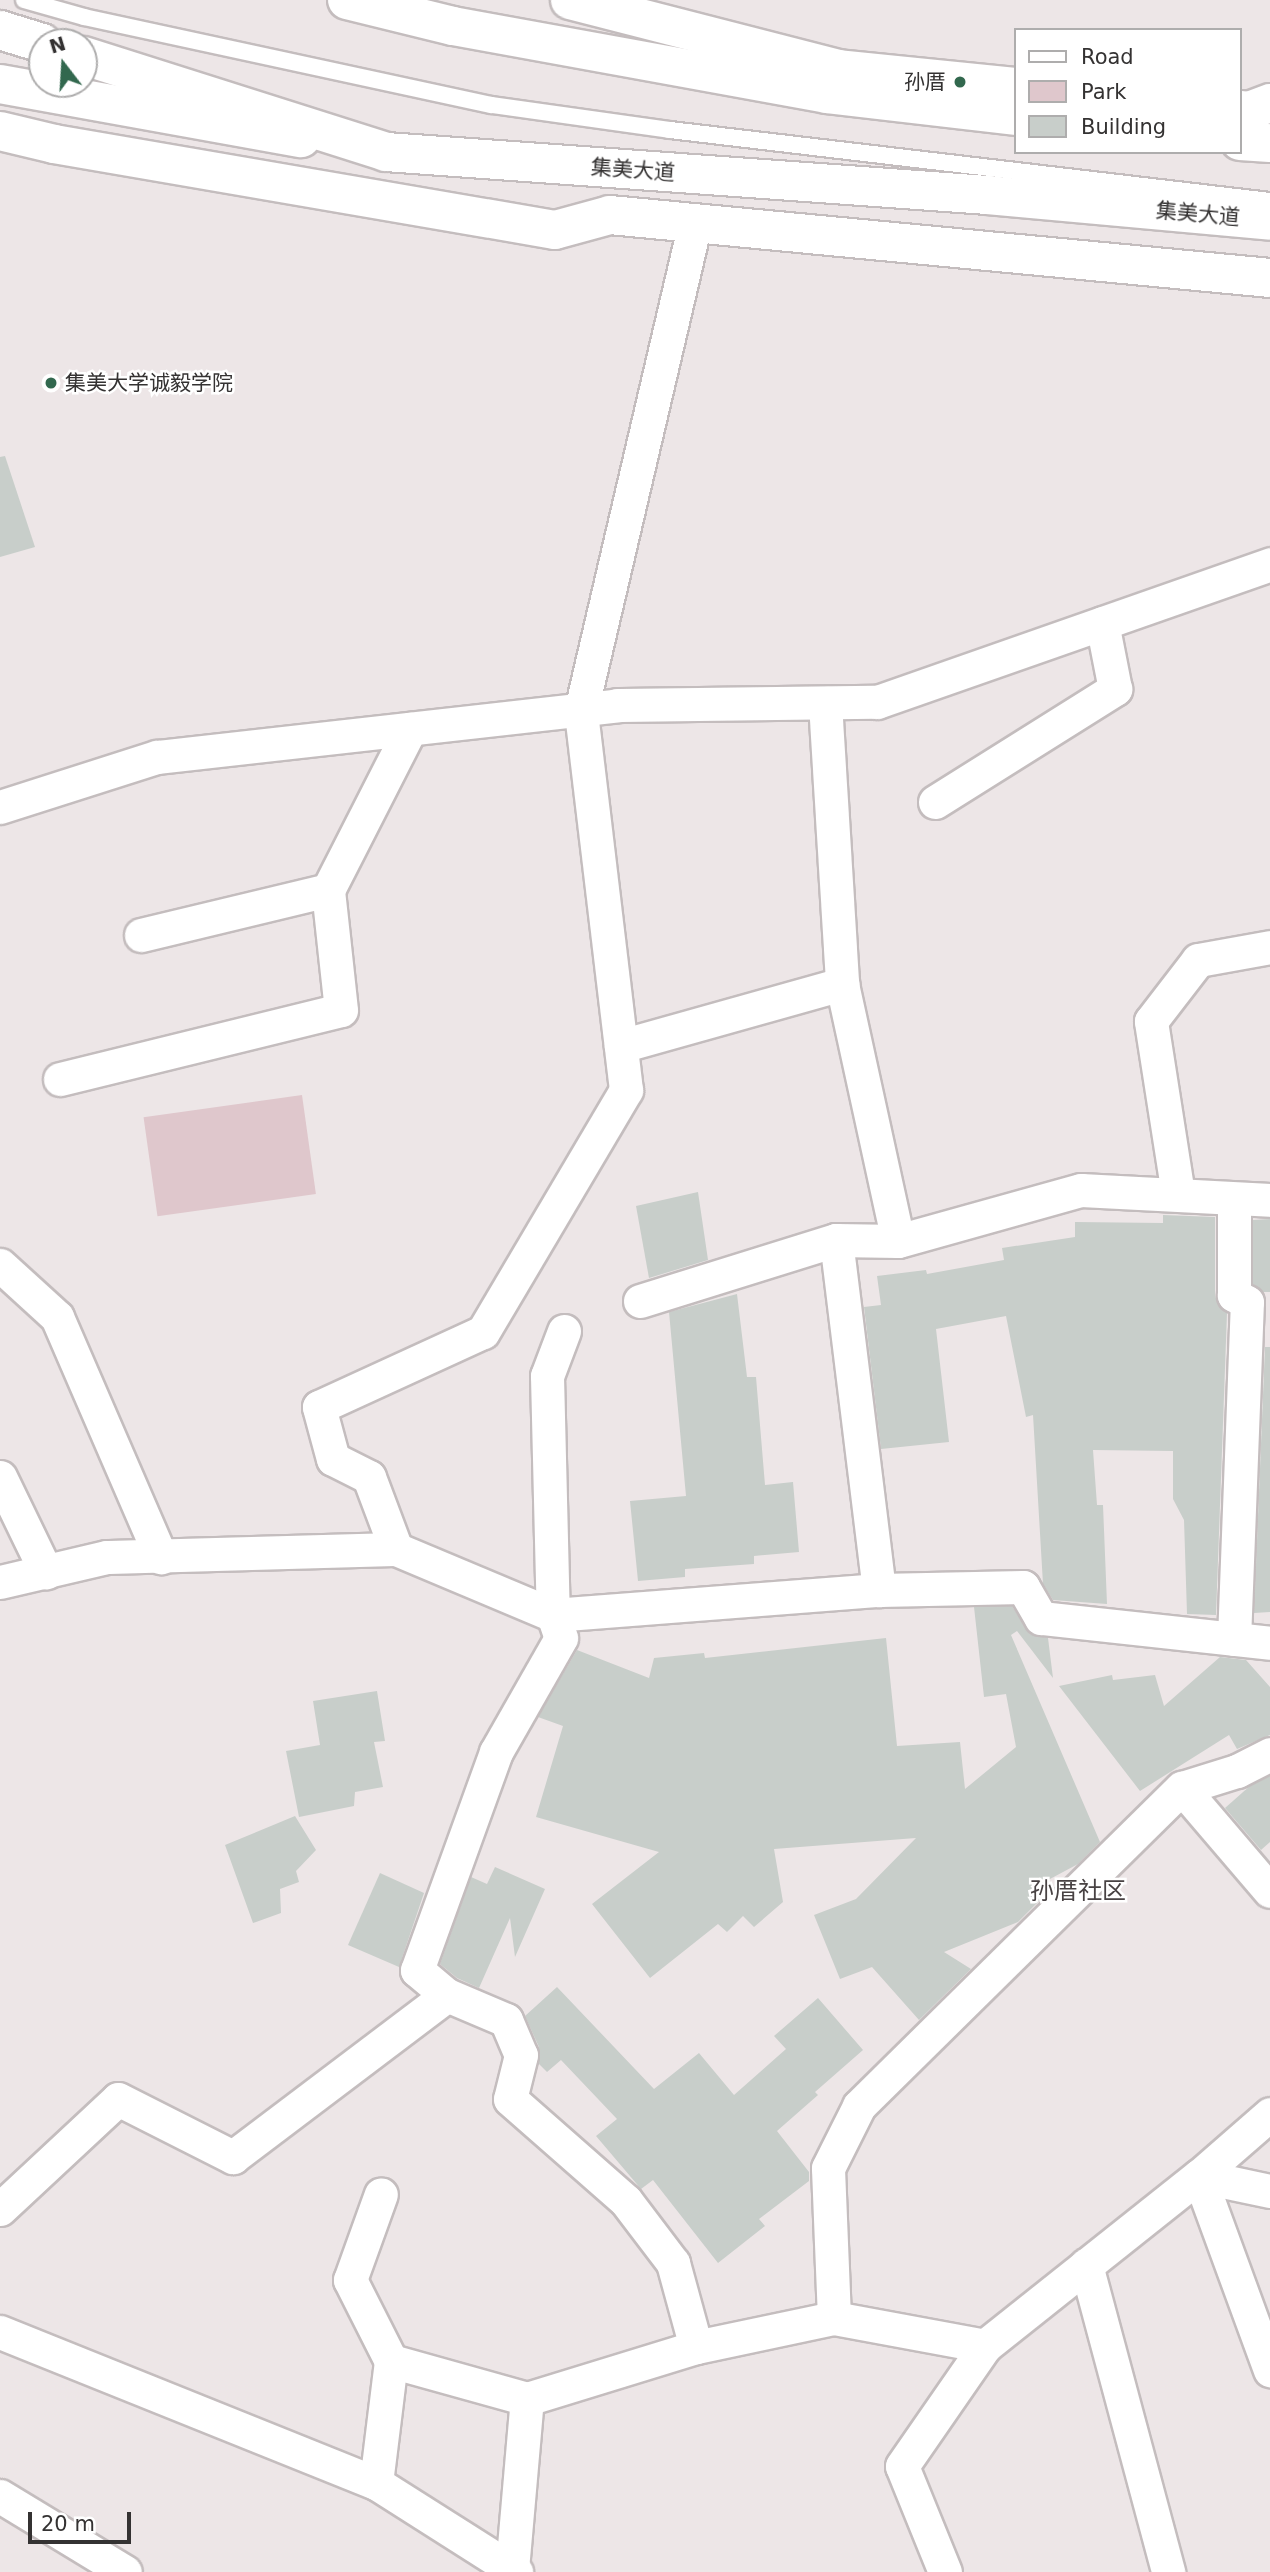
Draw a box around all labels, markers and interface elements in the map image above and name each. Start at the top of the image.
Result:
north arrow [28,28,98,98]
legend [1014,28,1242,154]
text: N [47,32,68,58]
text: Road [1081,45,1134,69]
place label: 孙厝 [904,69,946,95]
marker: 孙厝 [952,74,968,90]
text: Park [1081,80,1126,104]
text: Building [1081,115,1166,139]
street label: 集美大道 [590,155,676,185]
street label: 集美大道 [1155,198,1241,230]
place label: 集美大学诚毅学院 [65,370,233,396]
marker: 集美大学诚毅学院 [43,375,59,391]
district label: 孙厝社区 [1030,1878,1126,1906]
scale bar [32,2498,135,2542]
text: 20 m [41,2512,95,2536]

